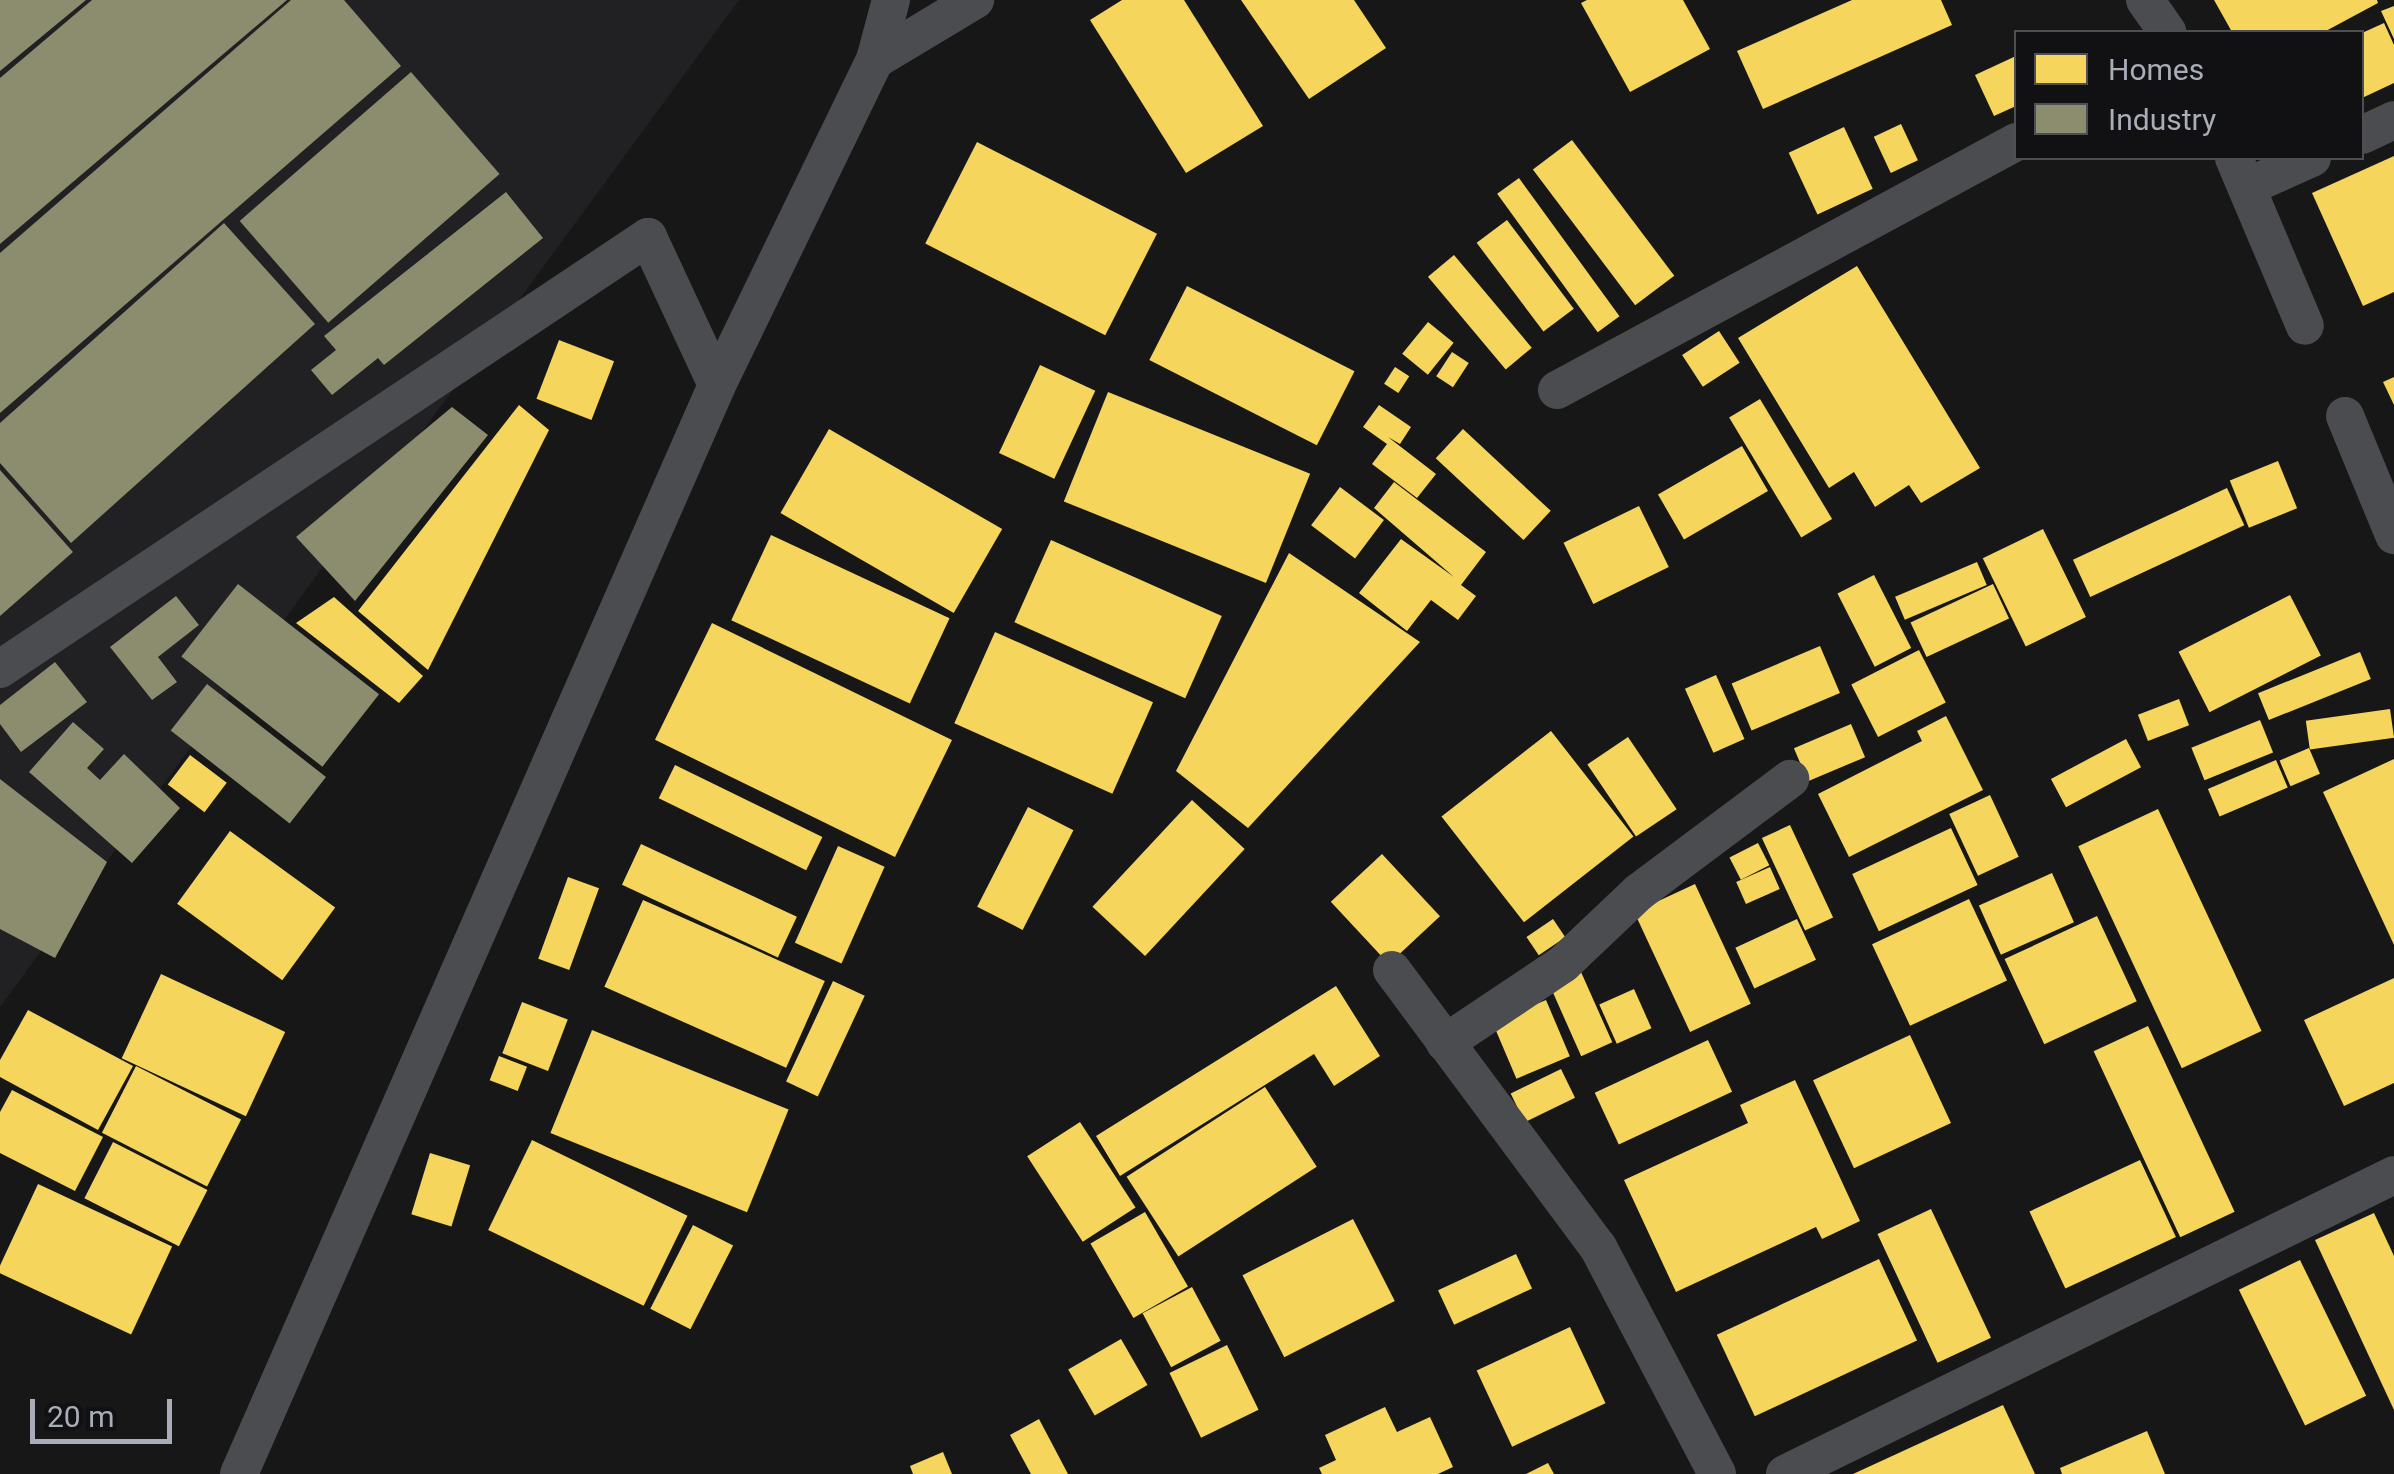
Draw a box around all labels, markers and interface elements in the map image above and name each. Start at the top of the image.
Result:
legend [2014,30,2364,160]
text: Homes [2108,52,2204,87]
text: Industry [2108,102,2216,137]
scale bar [35,1379,178,1441]
text: 20 m [47,1399,114,1434]

